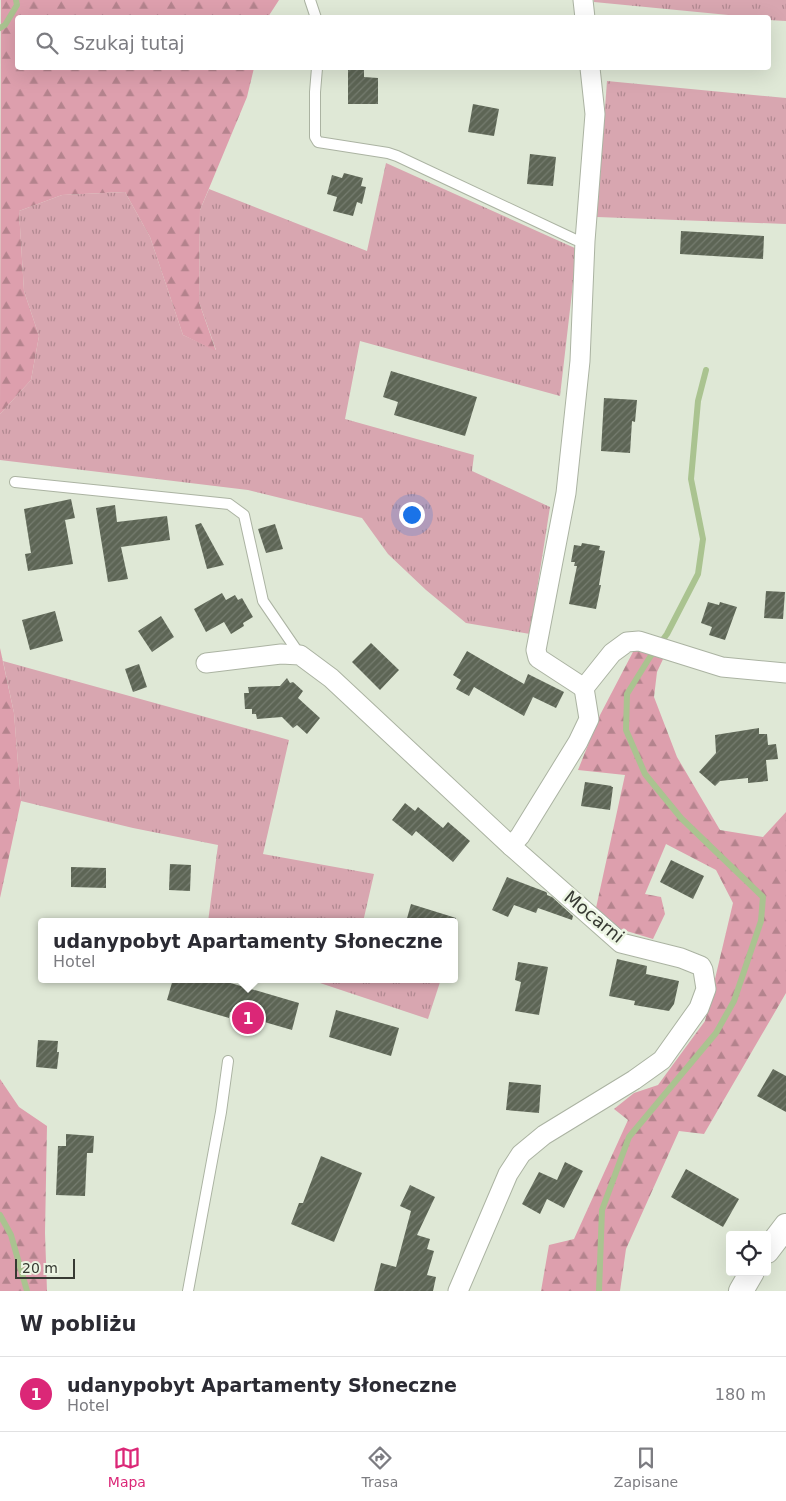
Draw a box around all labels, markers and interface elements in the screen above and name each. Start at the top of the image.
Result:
search box [15,15,771,70]
icon: search [33,29,61,57]
text: Szukaj tutaj [73,32,185,54]
your location [399,502,425,528]
street label: Mocarni [560,886,628,947]
popup [38,918,458,983]
text: udanypobyt Apartamenty Słoneczne [53,930,443,952]
text: Hotel [53,952,95,971]
pin: 1 [232,999,264,1037]
map controls [726,1231,771,1276]
button: locate [726,1231,771,1276]
scale bar [15,1256,75,1279]
text: 20 m [22,1260,58,1276]
text: W pobliżu [20,1312,137,1336]
text: udanypobyt Apartamenty Słoneczne [67,1374,457,1396]
text: 1 [30,1385,42,1404]
text: 180 m [715,1385,766,1404]
text: Hotel [67,1396,109,1415]
tab: Mapa [108,1444,146,1490]
tab: Trasa [362,1444,398,1490]
tab: Zapisane [614,1444,678,1490]

